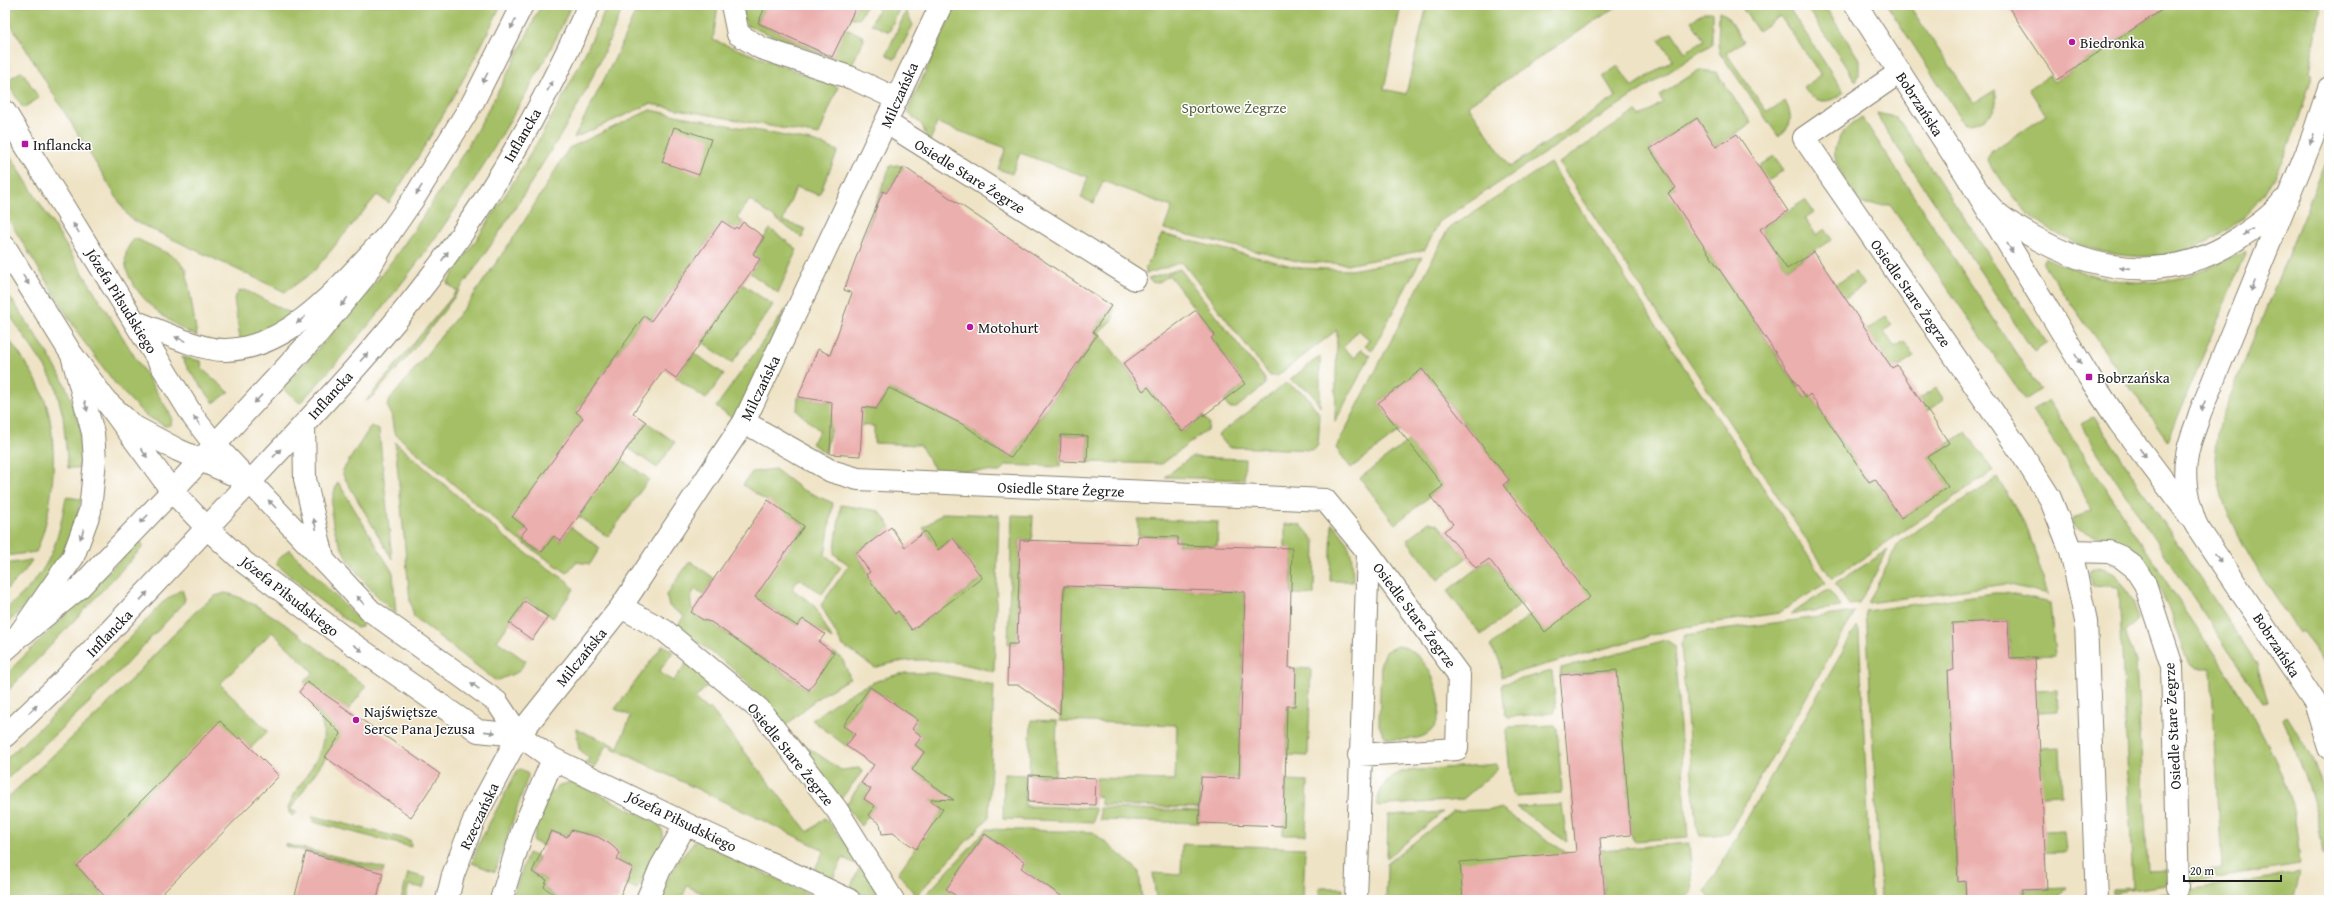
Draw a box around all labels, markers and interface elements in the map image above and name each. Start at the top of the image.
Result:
one-way arrow [510,19,516,30]
place label: Biedronka [2080,32,2145,53]
marker: Biedronka [2067,37,2077,47]
street label: Milczańska [875,59,923,131]
street label: Bobrzańska [1891,68,1949,140]
one-way arrow [482,72,489,84]
one-way arrow [547,80,554,92]
park label: Sportowe Żegrze [1182,97,1286,118]
street label: Inflancka [498,104,546,166]
street label: Osiedle Stare Żegrze [911,133,1029,219]
one-way arrow [2309,133,2315,145]
place label: Inflancka [33,134,92,155]
marker: Inflancka [20,139,30,149]
one-way arrow [416,184,423,196]
one-way arrow [73,222,80,234]
one-way arrow [2242,228,2253,236]
street label: Osiedle Stare Żegrze [1866,235,1956,351]
one-way arrow [2007,242,2014,254]
street label: Józefa Piłsudskiego [80,243,163,358]
one-way arrow [442,250,449,262]
one-way arrow [2119,264,2132,271]
one-way arrow [22,274,29,286]
one-way arrow [2249,280,2255,292]
one-way arrow [340,296,348,307]
one-way arrow [295,316,306,325]
place label: Motohurt [978,317,1040,338]
marker: Motohurt [965,322,975,332]
one-way arrow [173,336,185,342]
one-way arrow [359,352,369,362]
street label: Milczańska [735,352,785,424]
one-way arrow [2075,353,2082,365]
street label: Inflancka [303,366,357,424]
place label: Bobrzańska [2097,367,2170,388]
marker: Bobrzańska [2084,372,2094,382]
one-way arrow [253,394,262,404]
one-way arrow [83,401,89,413]
one-way arrow [2200,401,2206,413]
one-way arrow [193,416,201,426]
one-way arrow [140,448,148,458]
one-way arrow [272,448,281,459]
one-way arrow [2138,448,2147,459]
street label: Osiedle Stare Żegrze [997,476,1125,502]
one-way arrow [267,499,277,509]
one-way arrow [140,514,149,524]
one-way arrow [311,518,317,530]
one-way arrow [78,528,84,540]
street label: Józefa Piłsudskiego [235,550,344,641]
one-way arrow [2214,552,2222,563]
street label: Osiedle Stare Żegrze [1368,558,1462,672]
one-way arrow [139,591,149,601]
one-way arrow [355,595,365,605]
street label: Inflancka [81,605,137,661]
street label: Bobrzańska [2248,609,2306,681]
street label: Milczańska [551,623,611,691]
one-way arrow [353,644,363,652]
street label: Osiedle Stare Żegrze [2158,662,2186,790]
one-way arrow [470,682,481,690]
street label: Osiedle Stare Żegrze [743,698,839,810]
place label: Najświętsze Serce Pana Jezusa [364,701,475,739]
one-way arrow [28,704,38,714]
marker: Najświętsze Serce Pana Jezusa [351,715,361,725]
one-way arrow [484,729,496,735]
street label: Rzeczańska [454,779,504,853]
street label: Józefa Piłsudskiego [622,784,741,857]
scale bar [2184,857,2281,883]
text: 20 m [2190,862,2214,879]

